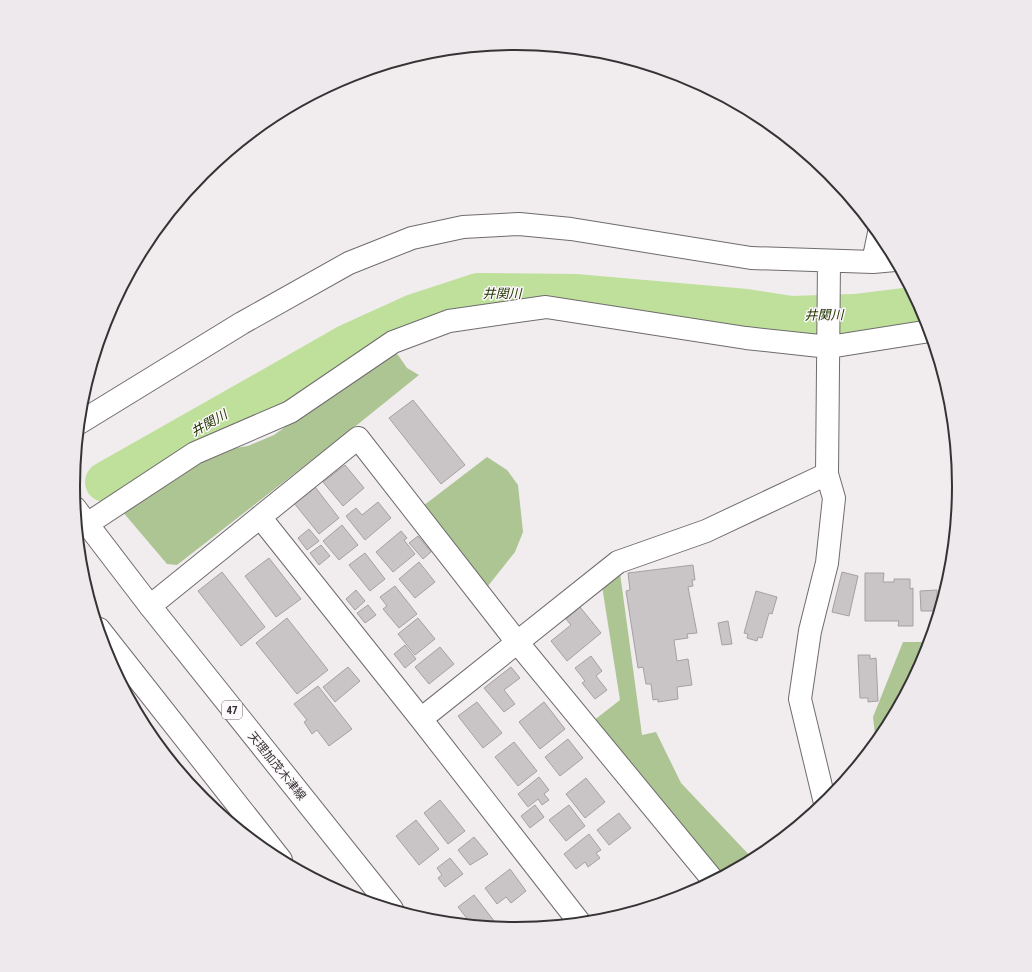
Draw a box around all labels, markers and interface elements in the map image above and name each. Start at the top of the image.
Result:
water label: 井関川 [482,286,523,301]
water label: 井関川 [804,307,846,323]
water label: 井関川 [188,406,231,439]
road number: 47 [222,701,242,719]
street label: 天理加茂木津線 [245,729,309,803]

